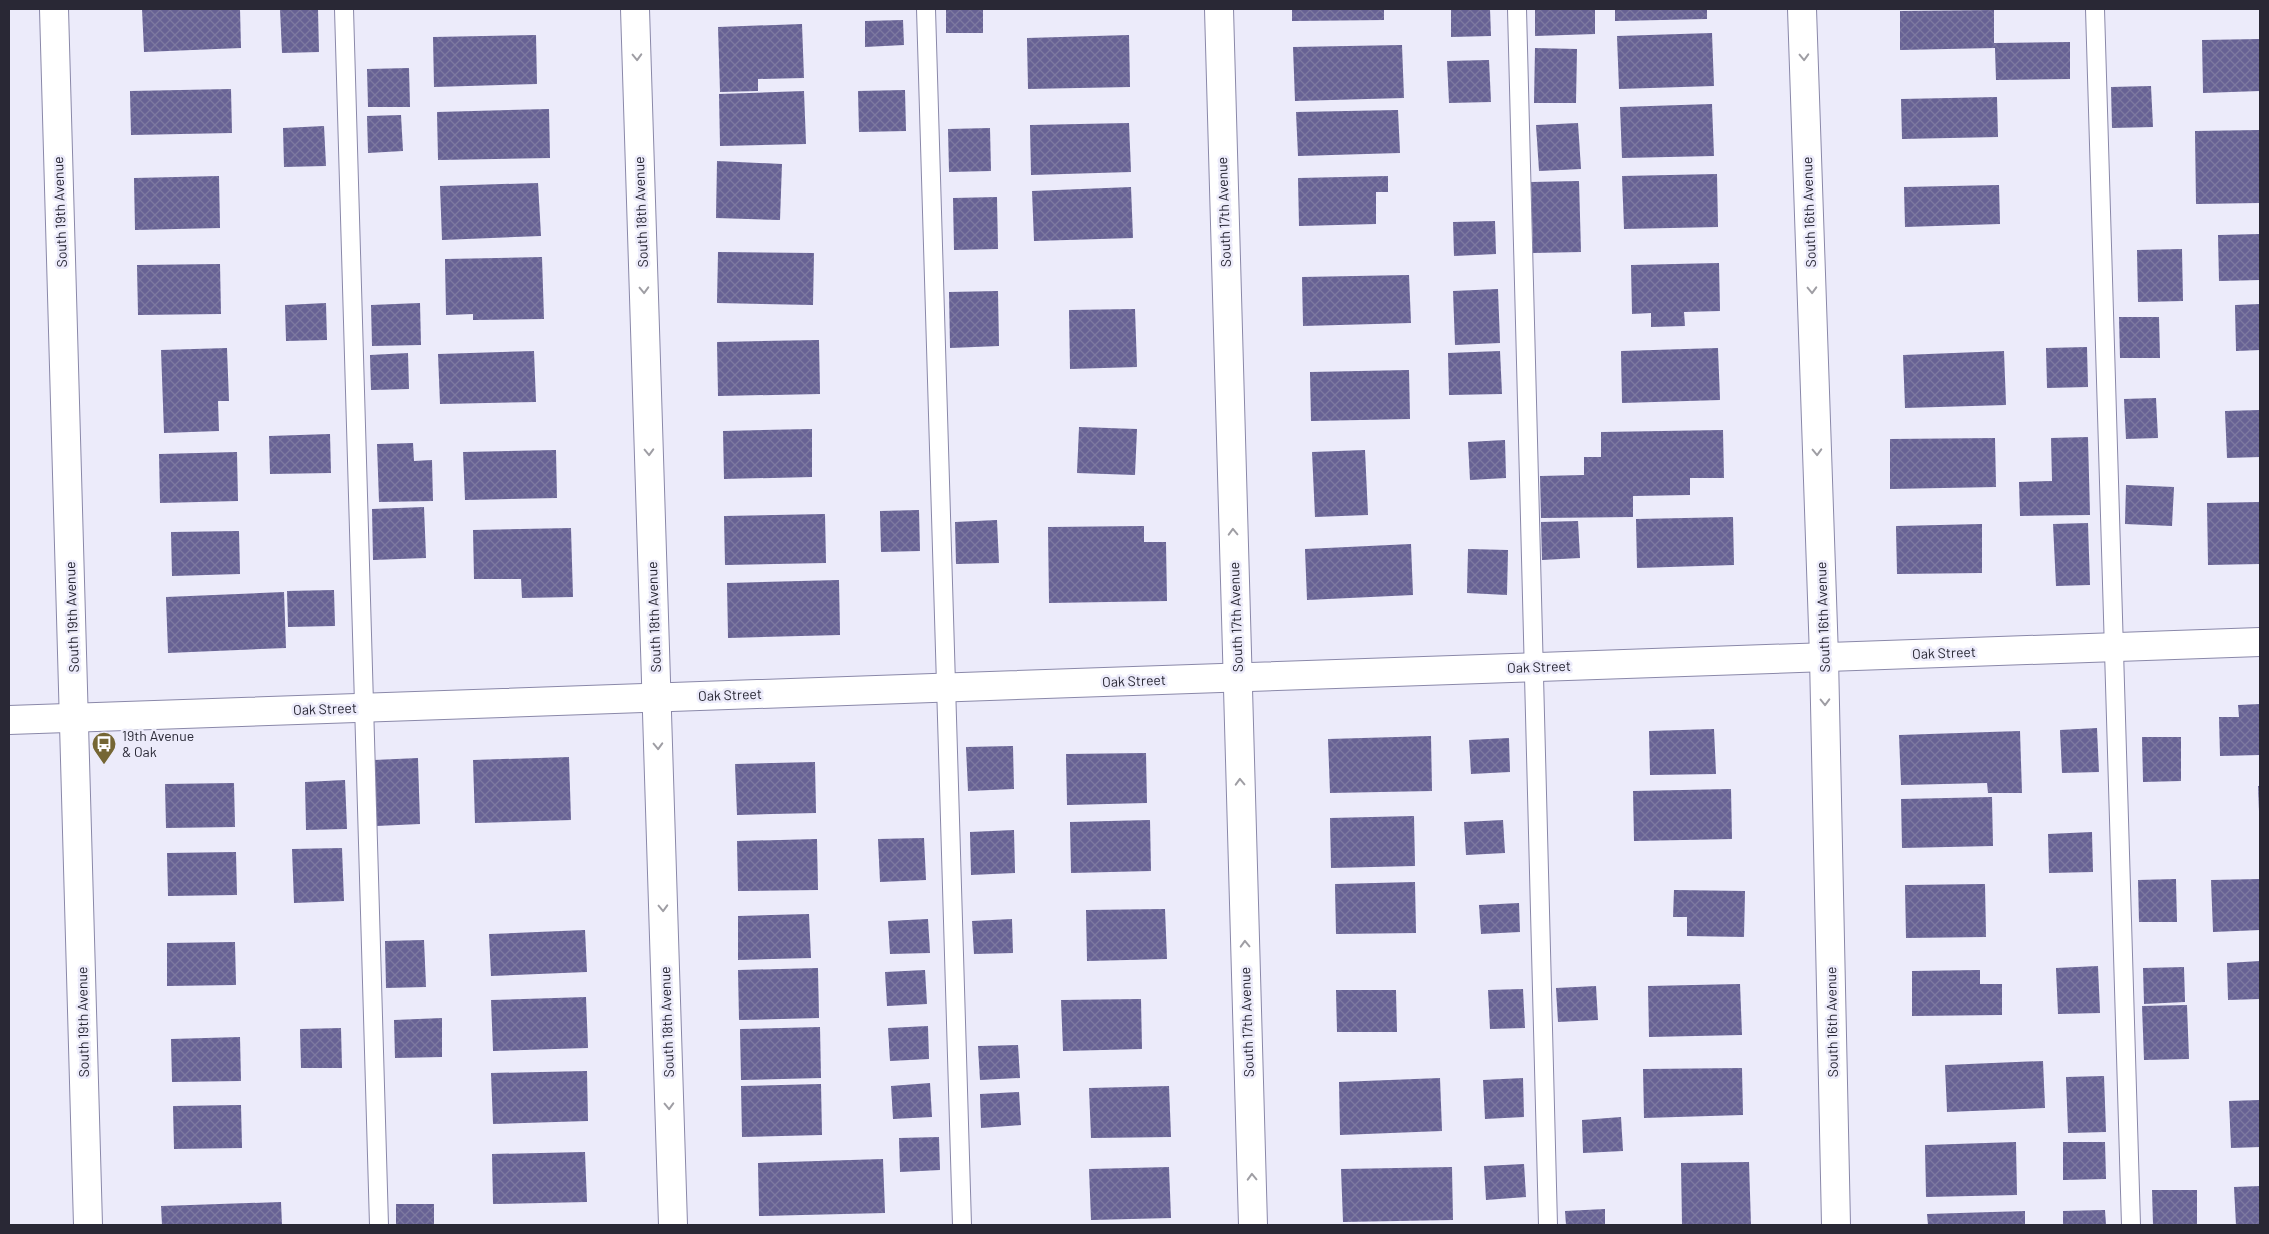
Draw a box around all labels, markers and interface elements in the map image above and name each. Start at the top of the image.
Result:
one-way arrow [631,54,642,62]
one-way arrow [1799,54,1809,62]
street label: South 19th Avenue [49,156,70,268]
street label: South 18th Avenue [630,156,651,268]
street label: South 16th Avenue [1798,156,1819,268]
street label: South 17th Avenue [1213,157,1234,267]
one-way arrow [639,286,649,294]
one-way arrow [1806,286,1817,294]
one-way arrow [644,449,654,457]
one-way arrow [1812,449,1823,457]
one-way arrow [1228,528,1239,536]
street label: South 19th Avenue [61,561,82,673]
street label: South 18th Avenue [643,561,664,673]
street label: South 16th Avenue [1812,561,1833,673]
street label: South 17th Avenue [1225,562,1246,672]
street label: Oak Street [1912,643,1976,662]
street label: Oak Street [1507,657,1571,676]
street label: Oak Street [1102,671,1166,690]
street label: Oak Street [698,685,762,704]
one-way arrow [1820,698,1830,706]
street label: Oak Street [293,699,357,718]
place label: 19th Avenue & Oak [122,727,194,760]
bus stop icon: 19th Avenue & Oak [91,731,117,765]
one-way arrow [653,742,663,750]
one-way arrow [1235,777,1246,785]
one-way arrow [658,904,668,912]
one-way arrow [1240,940,1250,948]
street label: South 19th Avenue [73,966,92,1078]
street label: South 18th Avenue [656,966,677,1078]
street label: South 16th Avenue [1822,966,1841,1078]
street label: South 17th Avenue [1236,967,1257,1077]
one-way arrow [664,1102,675,1110]
one-way arrow [1246,1172,1257,1180]

